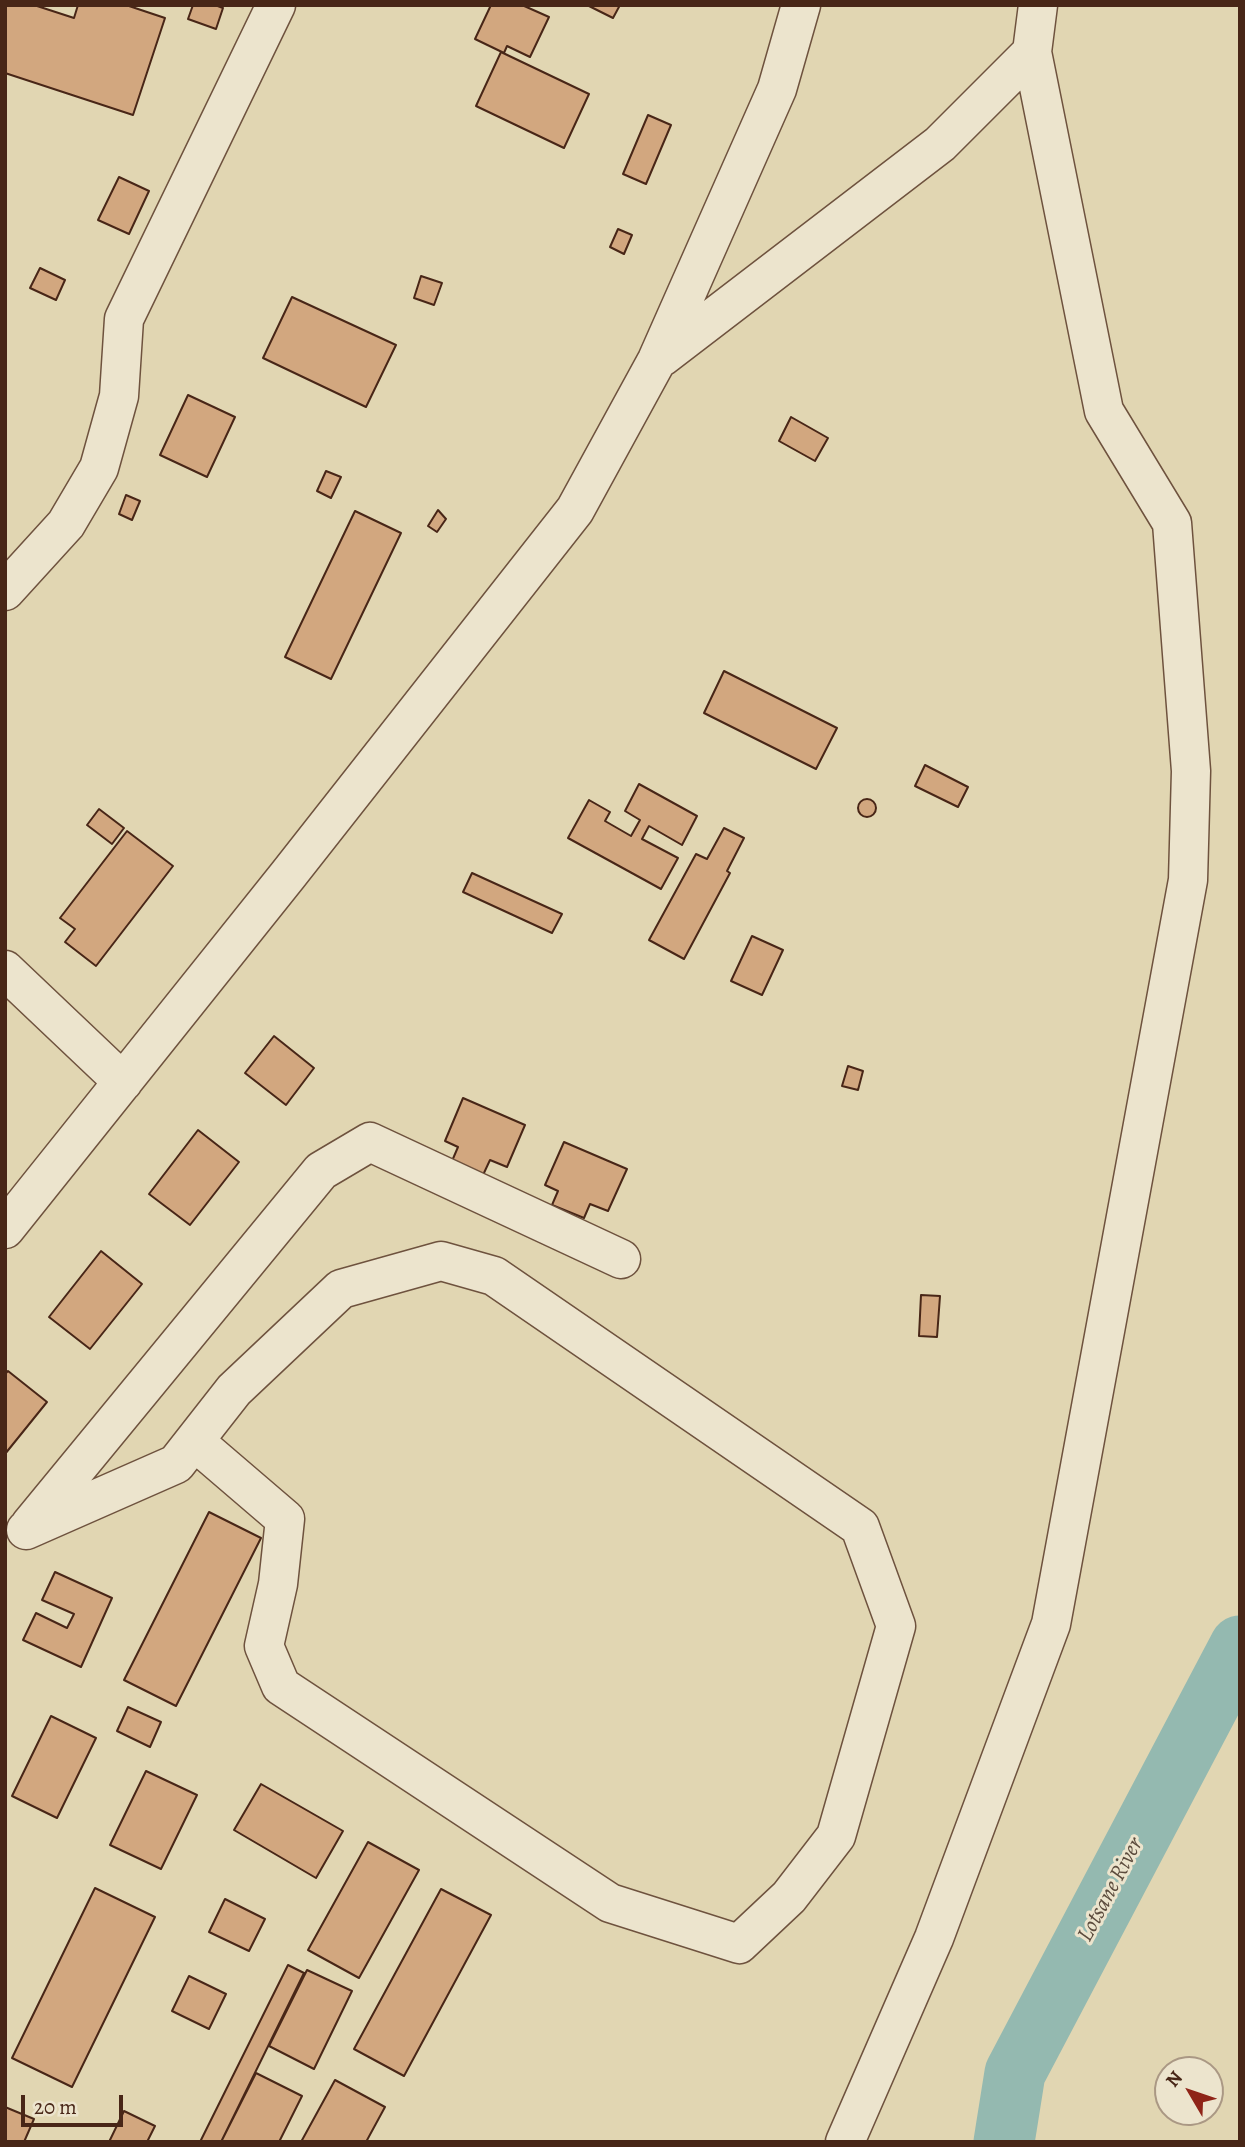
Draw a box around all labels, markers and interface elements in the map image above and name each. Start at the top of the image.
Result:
water label: Lotsane River [1072,1833,1150,1947]
north arrow [1154,2056,1224,2126]
text: N [1160,2065,1189,2093]
scale bar [24,2080,126,2124]
text: 20 m [34,2093,77,2121]

